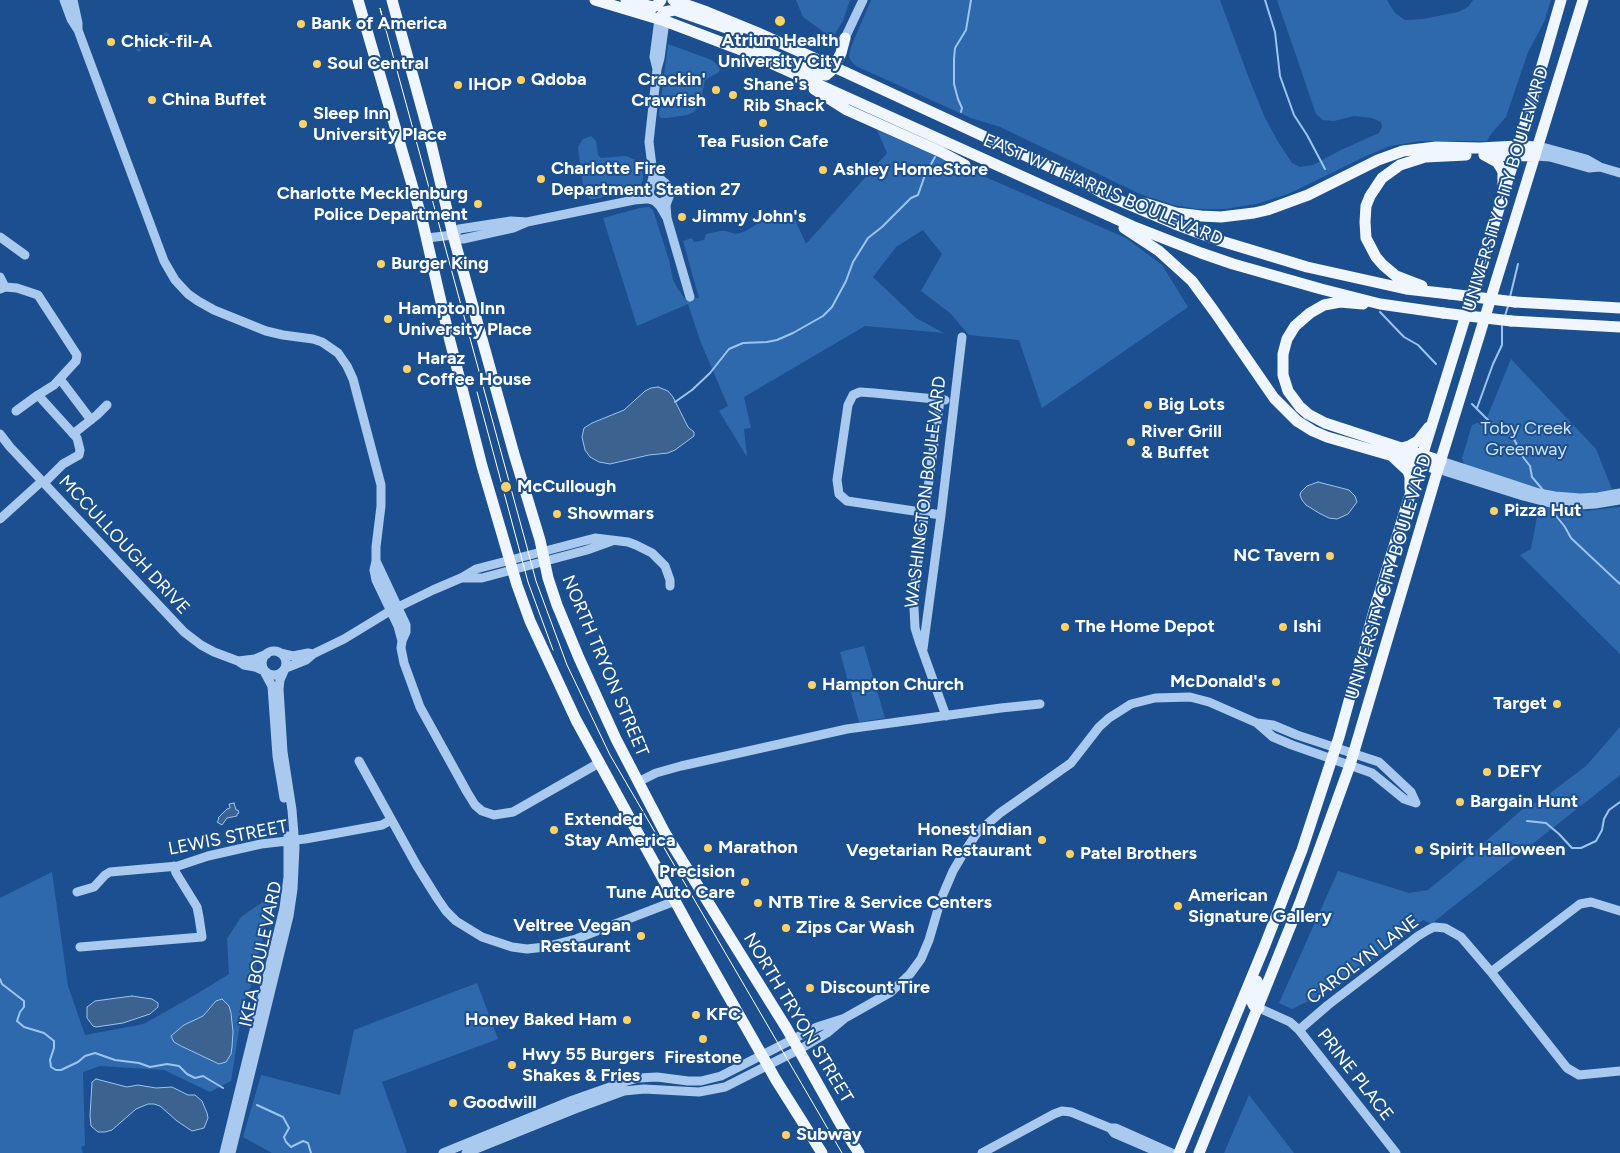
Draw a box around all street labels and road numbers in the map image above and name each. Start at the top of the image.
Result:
street label: UNIVERSITY CITY BOULEVARD [1458,64,1554,314]
street label: EAST W T HARRIS BOULEVARD [980,130,1226,250]
street label: WASHINGTON BOULEVARD [901,375,951,609]
street label: UNIVERSITY CITY BOULEVARD [1341,452,1437,702]
street label: MCCULLOUGH DRIVE [54,471,194,619]
street label: NORTH TRYON STREET [557,572,653,760]
street label: LEWIS STREET [166,816,290,860]
street label: IKEA BOULEVARD [235,879,287,1029]
street label: CAROLYN LANE [1303,911,1423,1009]
street label: NORTH TRYON STREET [739,929,857,1107]
street label: PRINE PLACE [1312,1025,1398,1125]

